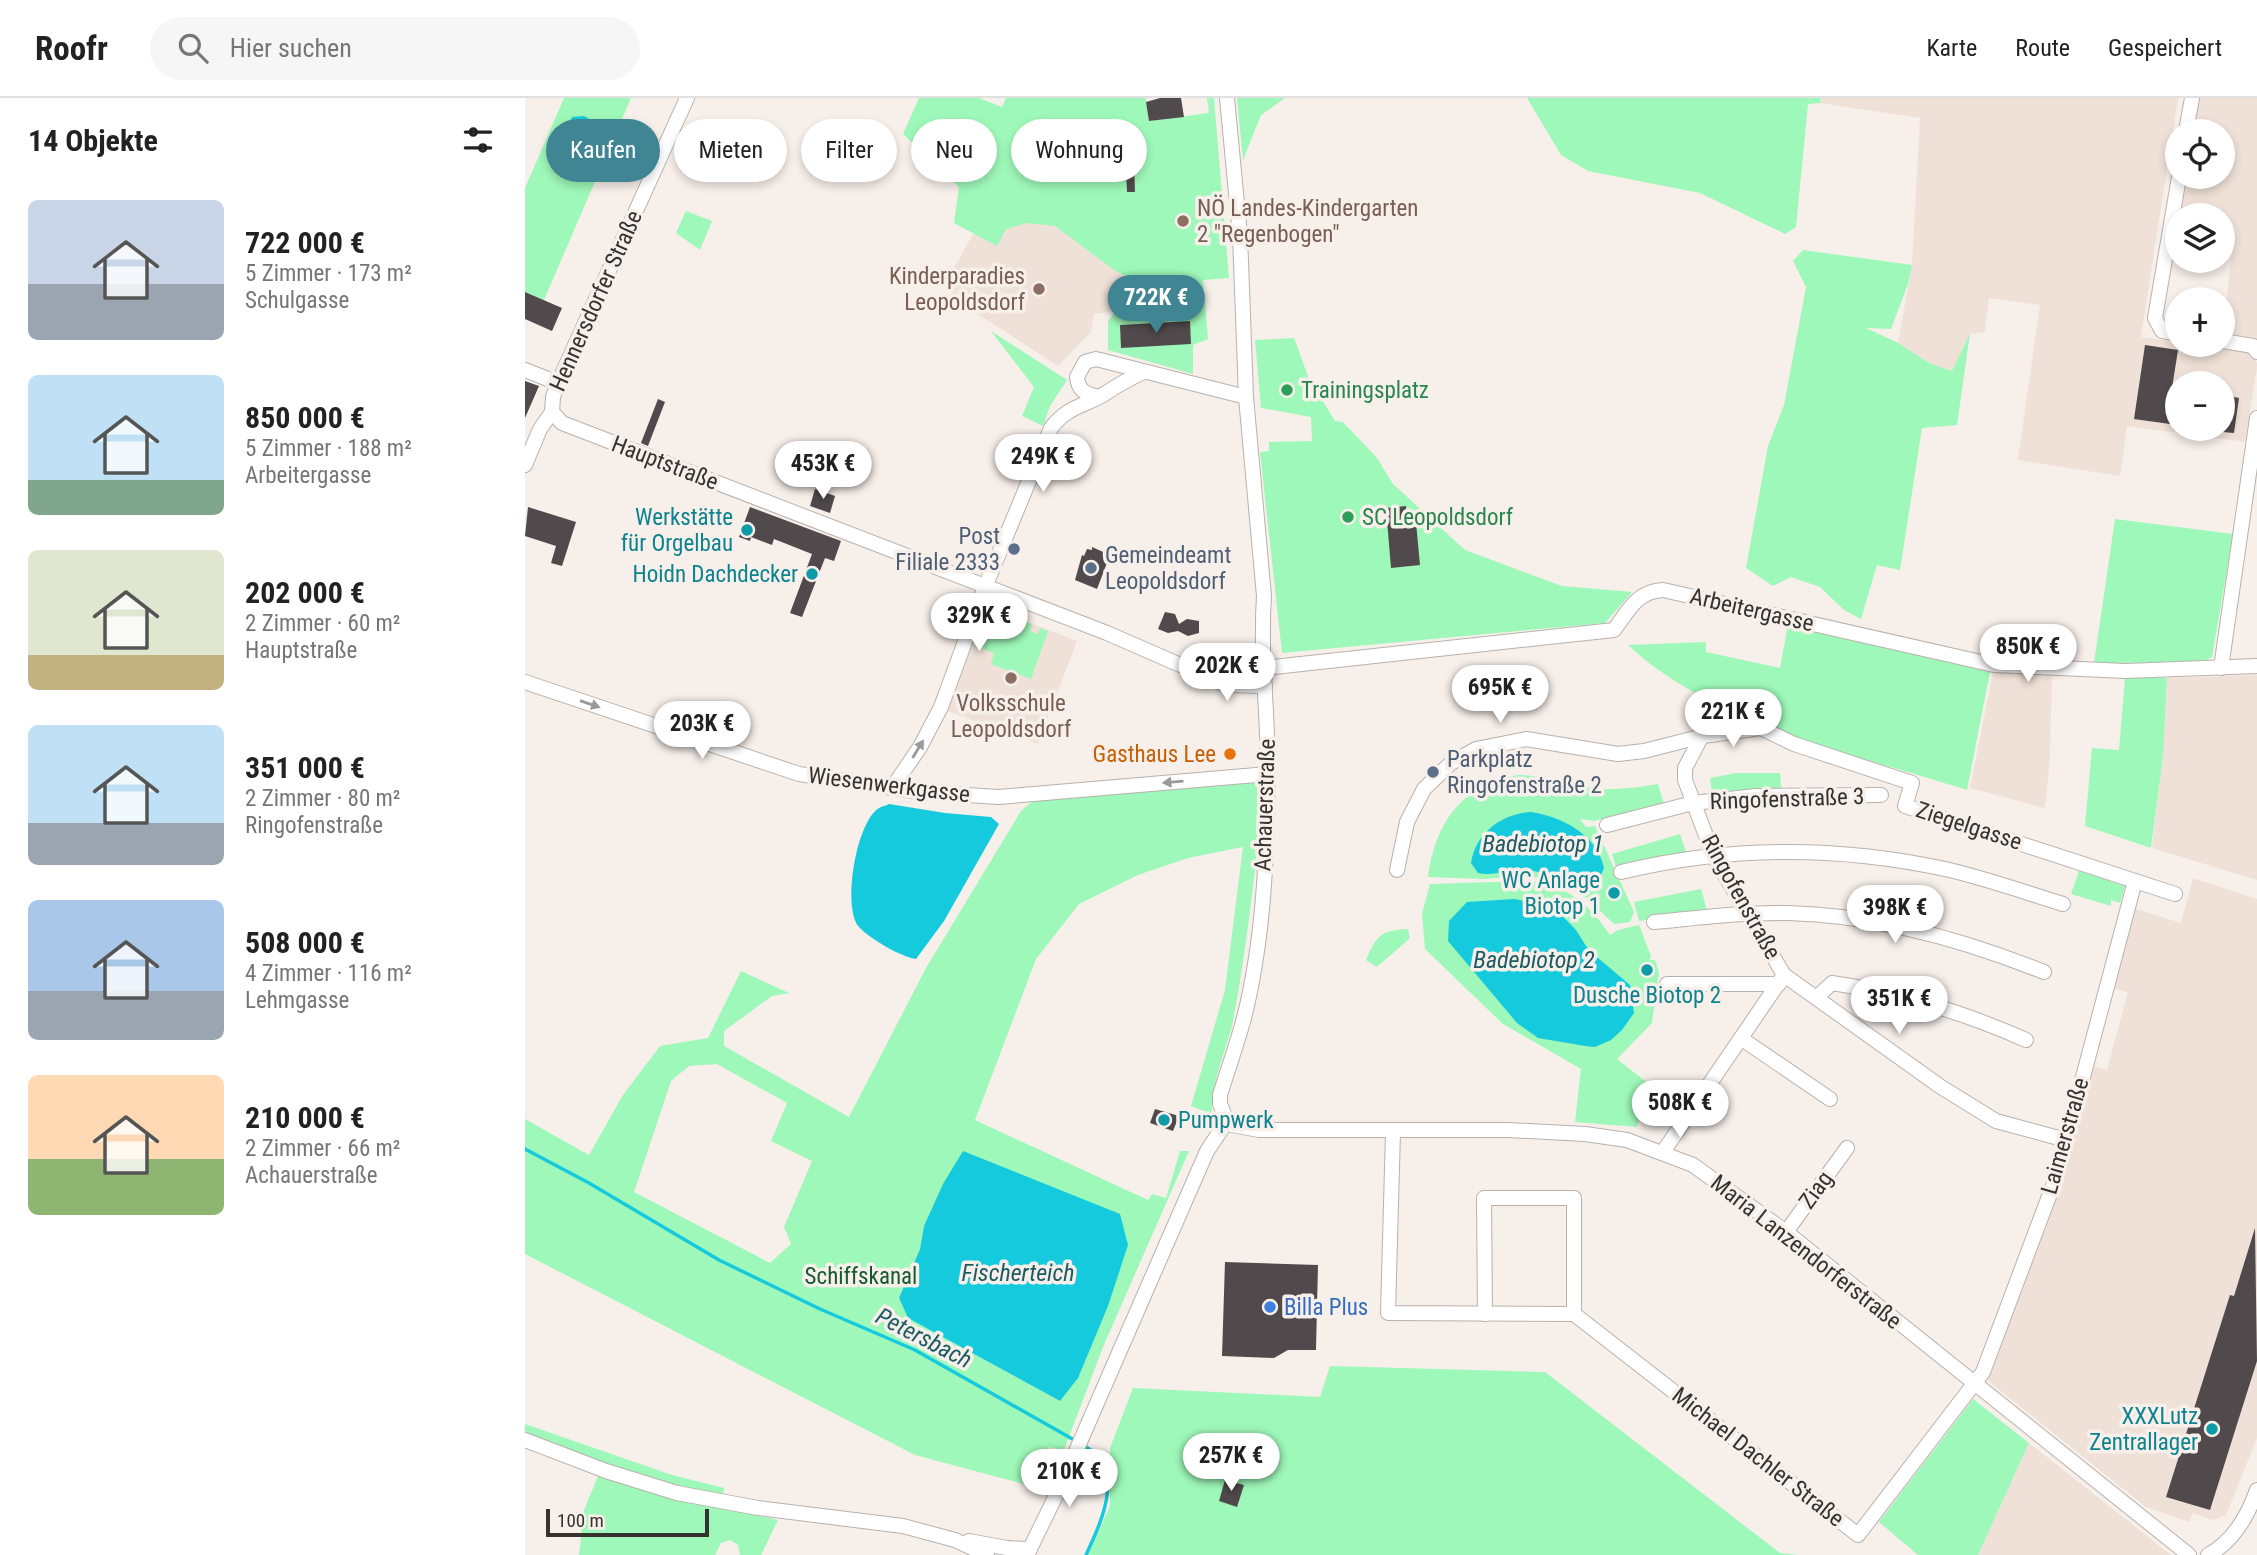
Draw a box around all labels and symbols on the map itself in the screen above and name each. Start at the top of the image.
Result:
place label: NÖ Landes-Kindergarten 2 "Regenbogen" [1197,194,1418,248]
street label: Hennersdorfer Straße [544,206,648,396]
marker: NÖ Landes-Kindergarten 2 "Regenbogen" [1175,213,1191,229]
place label: Kinderparadies Leopoldsdorf [889,263,1026,316]
pin: 722K € [1099,275,1213,335]
marker: Kinderparadies Leopoldsdorf [1031,281,1047,297]
place label: Trainingsplatz [1301,377,1429,404]
marker: Trainingsplatz [1279,382,1295,398]
street label: Hauptstraße [608,430,722,496]
pin: 249K € [986,434,1100,494]
pin: 453K € [766,442,880,501]
place label: Werkstätte für Orgelbau [621,504,733,557]
place label: SC Leopoldsdorf [1362,504,1514,531]
marker: SC Leopoldsdorf [1340,509,1356,525]
marker: Werkstätte für Orgelbau [739,522,755,538]
place label: Post Filiale 2333 [895,523,1000,576]
marker: Post Filiale 2333 [1006,541,1022,557]
place label: Gemeindeamt Leopoldsdorf [1105,542,1231,595]
marker: Gemeindeamt Leopoldsdorf [1083,560,1099,576]
place label: Hoidn Dachdecker [632,561,798,588]
marker: Hoidn Dachdecker [804,566,820,582]
street label: Arbeitergasse [1687,583,1817,637]
pin: 329K € [922,594,1036,653]
pin: 850K € [1971,624,2085,684]
pin: 202K € [1170,644,1284,703]
pin: 695K € [1443,666,1557,725]
marker: Volksschule Leopoldsdorf [1003,670,1019,686]
place label: Volksschule Leopoldsdorf [951,690,1072,743]
pin: 221K € [1676,690,1790,749]
one-way arrow [579,699,600,710]
pin: 203K € [645,702,759,761]
street label: Achauerstraße [1249,738,1281,872]
one-way arrow [912,739,925,759]
place label: Gasthaus Lee [1093,741,1216,768]
marker: Gasthaus Lee [1222,746,1238,762]
place label: Parkplatz Ringofenstraße 2 [1447,746,1602,799]
street label: Wiesenwerkgasse [806,762,972,808]
marker: Parkplatz Ringofenstraße 2 [1425,764,1441,780]
one-way arrow [1162,777,1184,788]
street label: Ringofenstraße 3 [1709,783,1865,815]
street label: Ziegelgasse [1913,796,2025,856]
water label: Badebiotop 1 [1482,830,1604,858]
street label: Ringofenstraße [1696,830,1786,964]
place label: WC Anlage Biotop 1 [1501,867,1600,920]
marker: WC Anlage Biotop 1 [1606,885,1622,901]
pin: 398K € [1838,886,1952,945]
water label: Badebiotop 2 [1473,946,1595,974]
marker: Dusche Biotop 2 [1639,962,1655,978]
pin: 351K € [1842,976,1956,1036]
place label: Dusche Biotop 2 [1573,982,1721,1009]
street label: Laimerstraße [2035,1075,2095,1197]
pin: 508K € [1623,1080,1737,1140]
place label: Pumpwerk [1178,1107,1274,1134]
marker: Pumpwerk [1156,1112,1172,1128]
street label: Ziag [1793,1166,1839,1214]
street label: Maria Lanzendorferstraße [1705,1169,1907,1335]
water label: Fischerteich [962,1259,1074,1287]
park label: Schiffskanal [805,1263,917,1290]
place label: Billa Plus [1284,1294,1368,1321]
marker: Billa Plus [1262,1299,1278,1315]
water label: Petersbach [871,1302,977,1374]
street label: Michael Dachler Straße [1667,1382,1849,1532]
place label: XXXLutz Zentrallager [2089,1403,2198,1456]
marker: XXXLutz Zentrallager [2204,1421,2220,1437]
pin: 257K € [1174,1434,1288,1493]
pin: 210K € [1012,1450,1126,1509]
scale bar [546,1506,709,1538]

